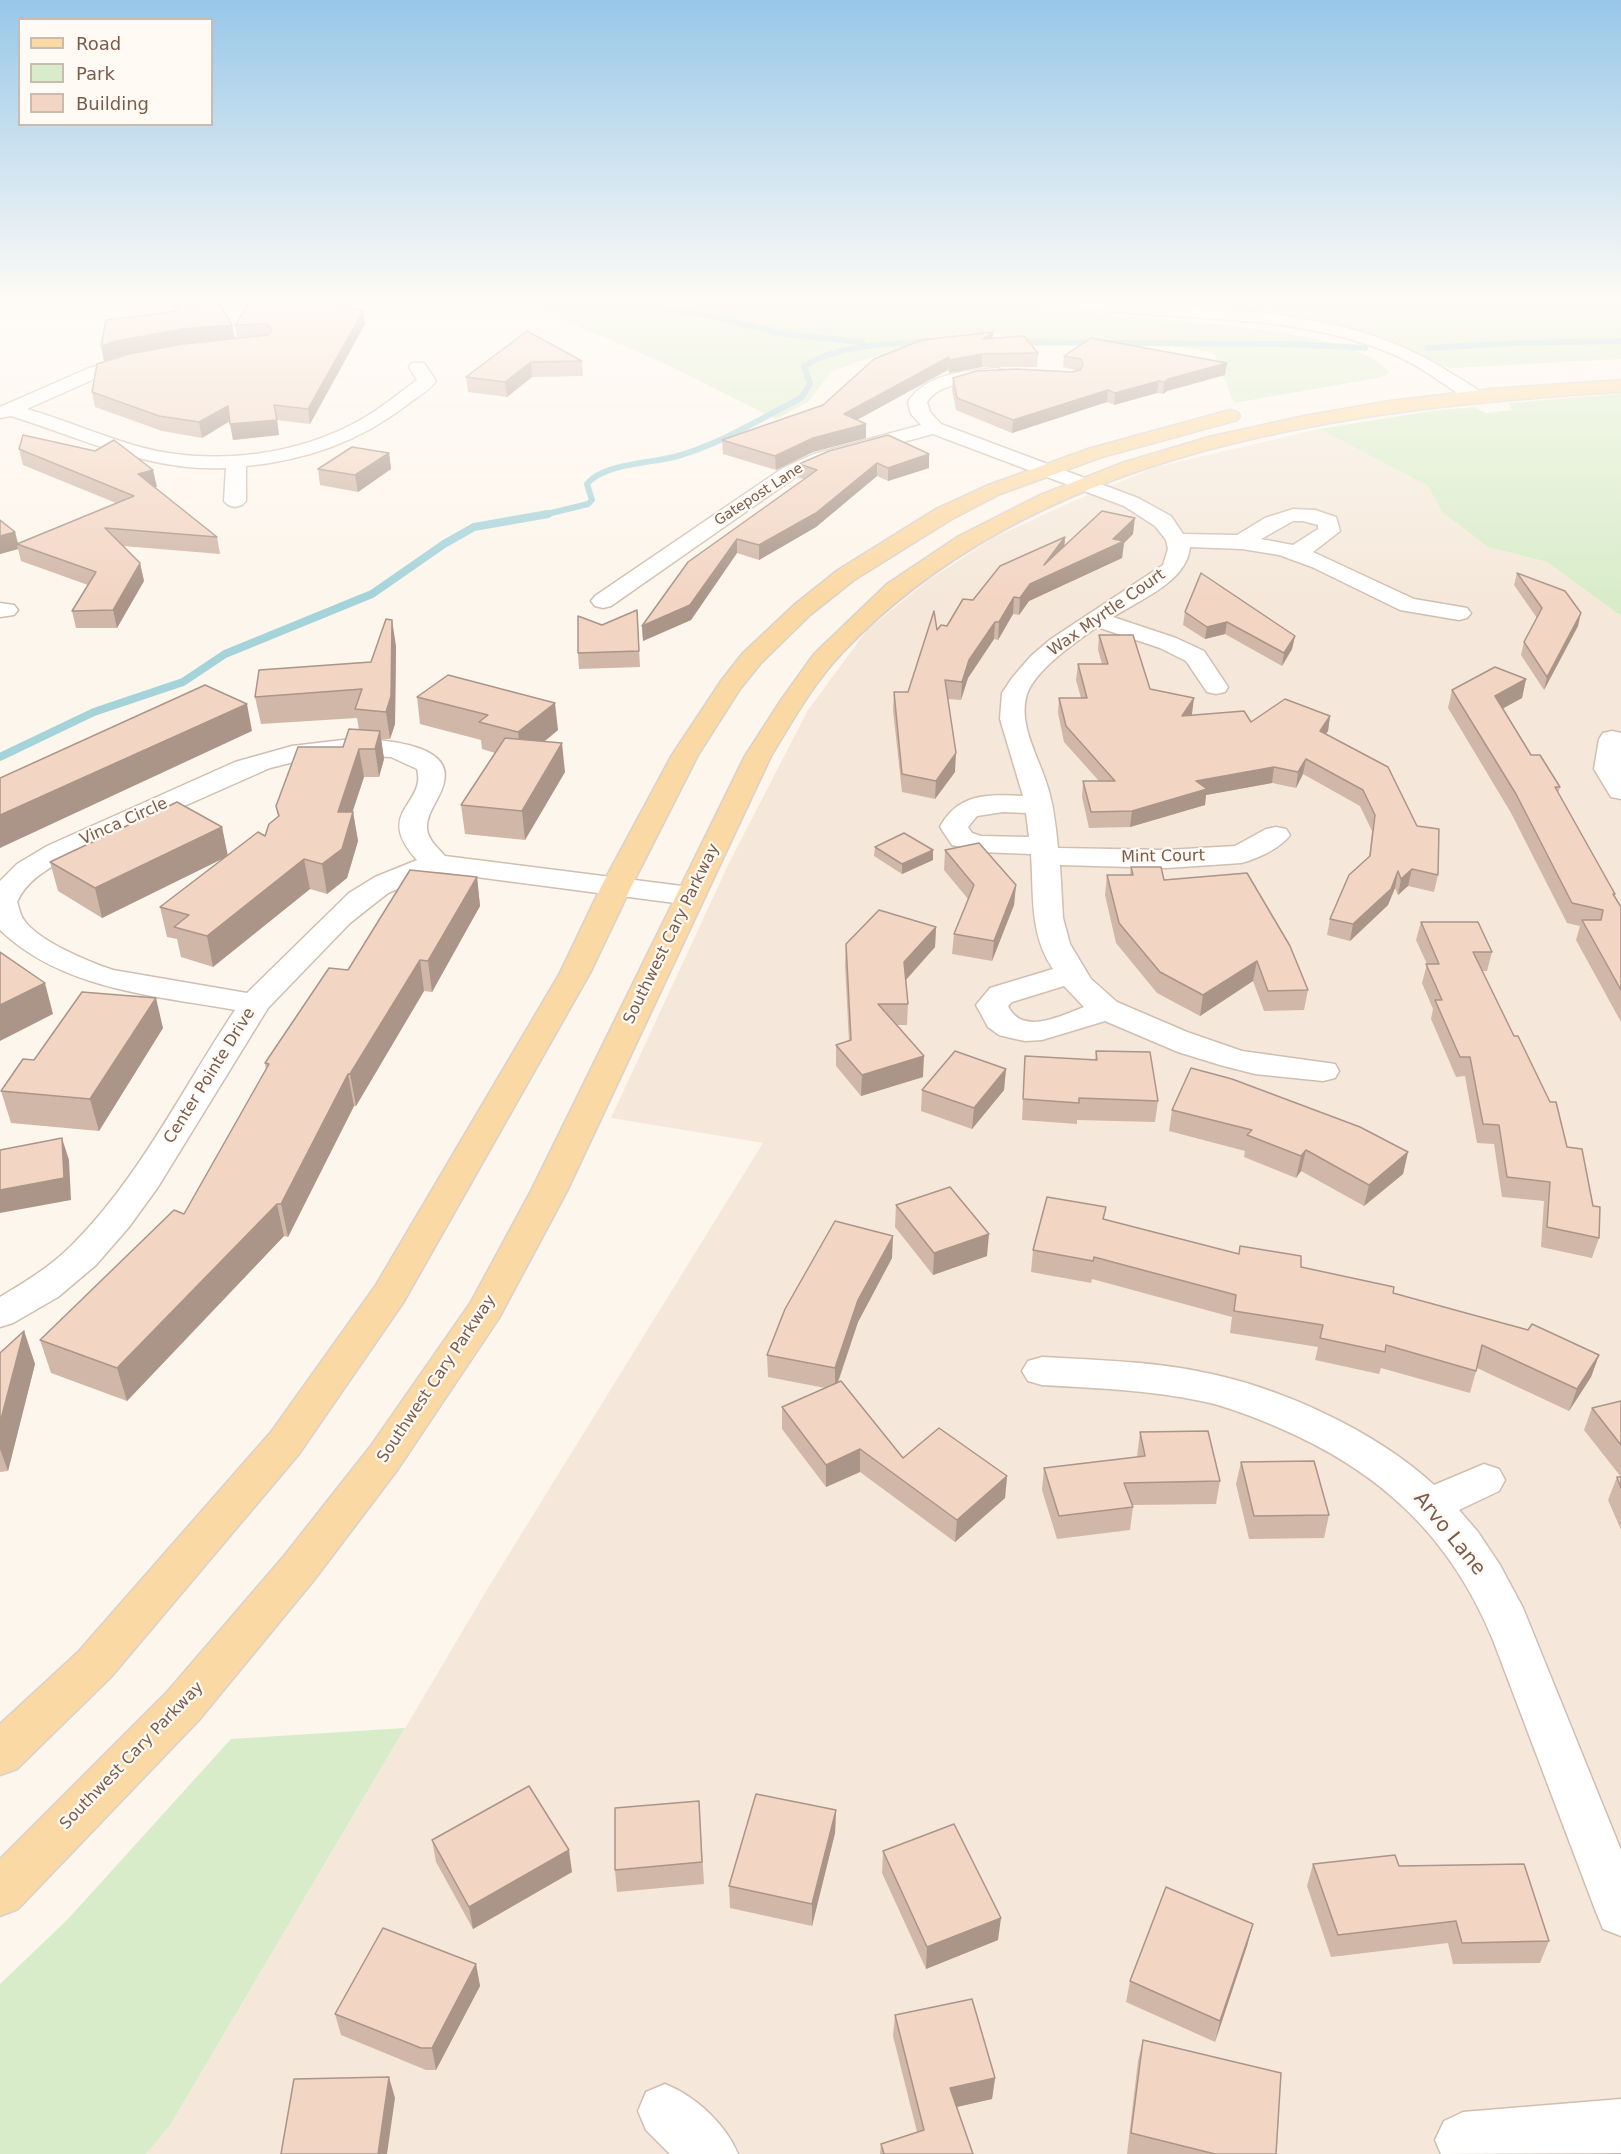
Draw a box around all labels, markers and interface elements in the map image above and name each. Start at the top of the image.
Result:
legend [18,18,213,126]
text: Road [76,33,121,54]
text: Park [76,63,115,84]
text: Building [76,93,149,114]
street label: Gatepost Lane [712,460,806,530]
street label: Wax Myrtle Court [1045,565,1169,661]
street label: Vinca Circle [77,794,171,850]
street label: Southwest Cary Parkway [620,841,724,1027]
street label: Mint Court [1121,847,1205,867]
street label: Center Pointe Drive [160,1005,260,1147]
street label: Southwest Cary Parkway [374,1291,500,1467]
street label: Arvo Lane [1408,1487,1490,1581]
street label: Southwest Cary Parkway [56,1678,208,1834]

